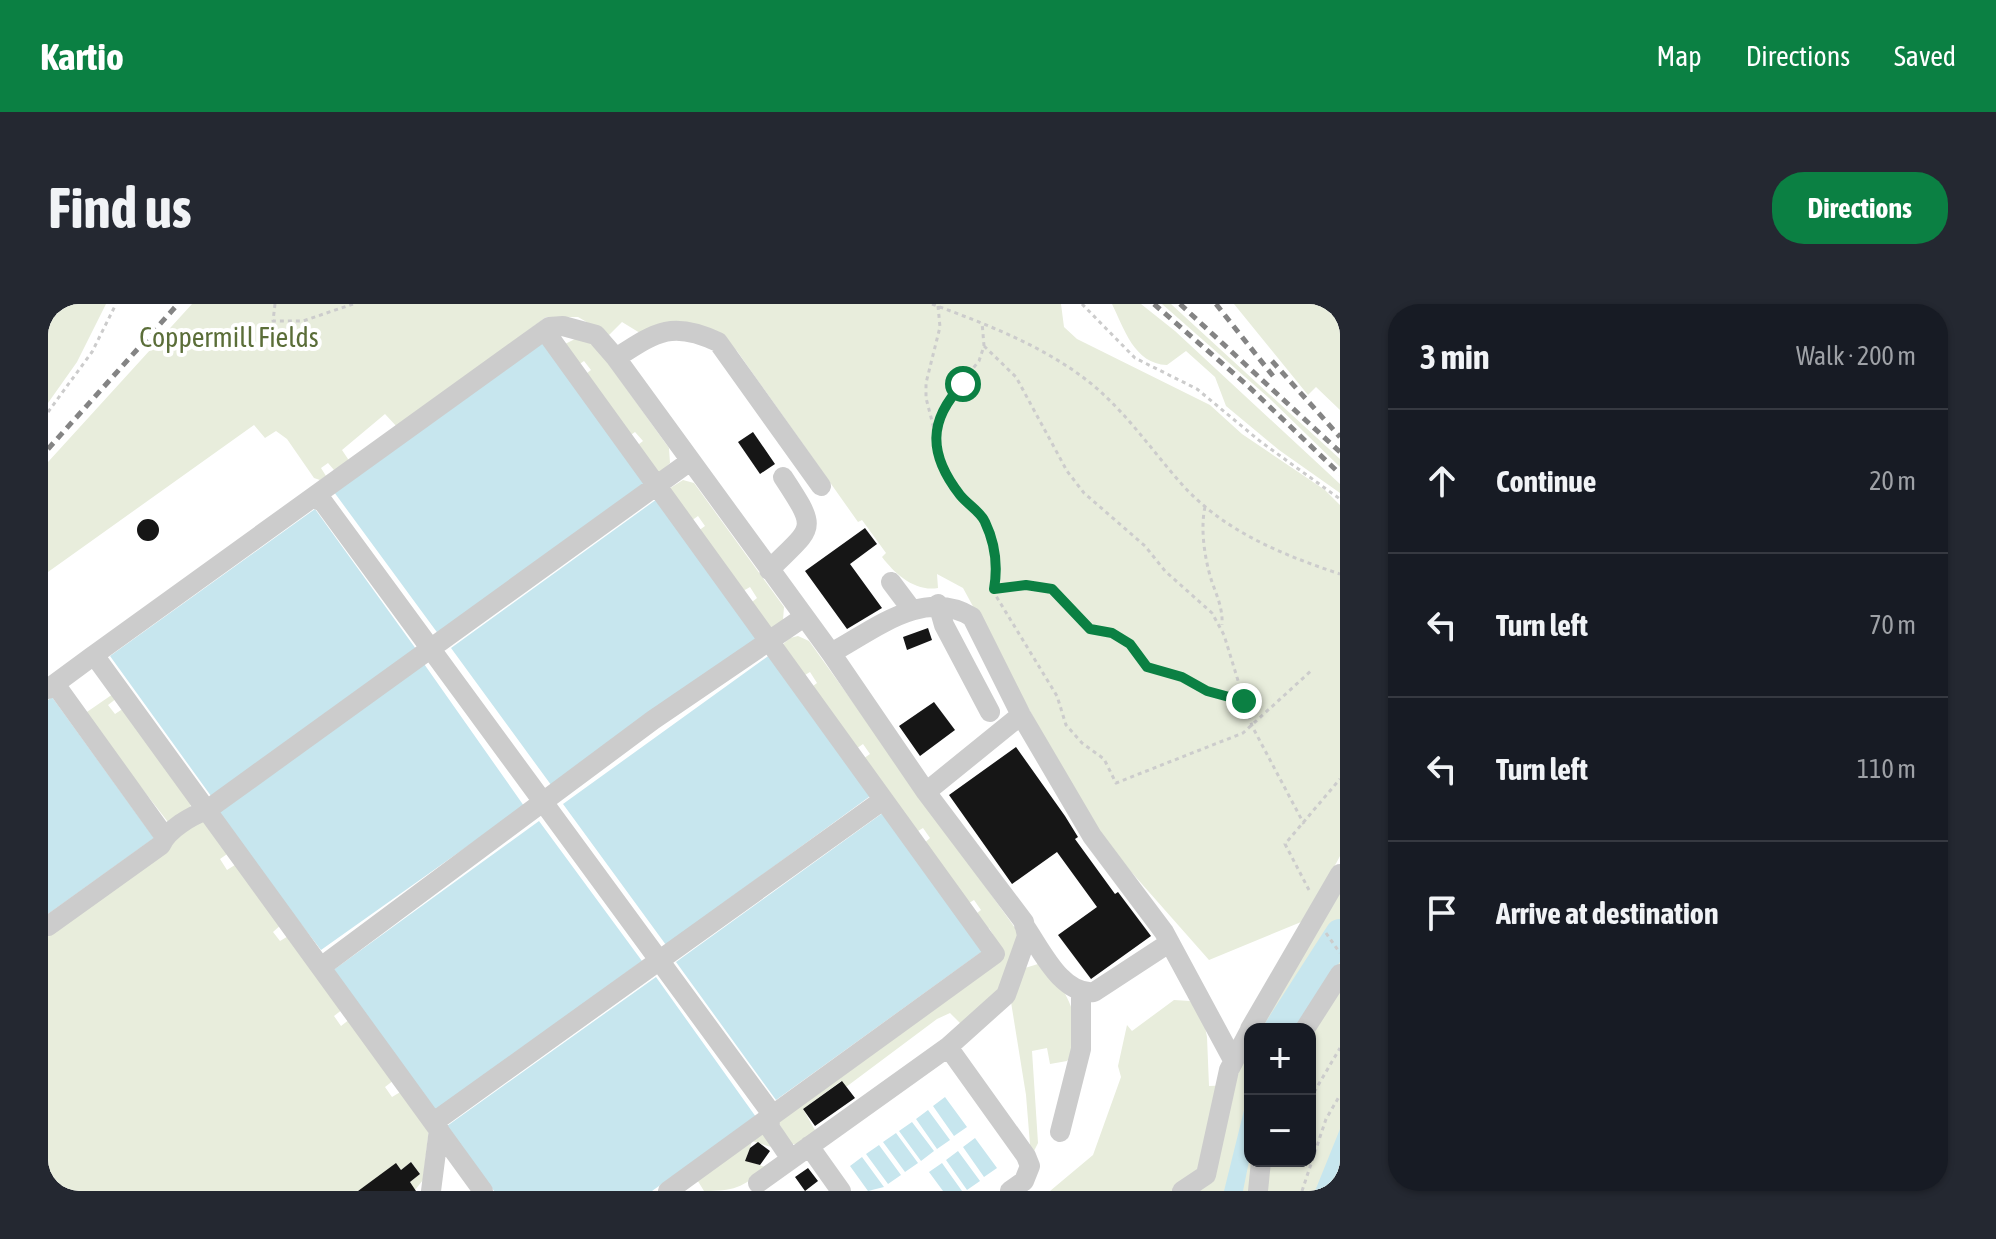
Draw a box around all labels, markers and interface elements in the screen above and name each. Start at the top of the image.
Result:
text: Kartio [40,35,124,78]
text: Map [1657,40,1702,72]
text: Directions [1746,40,1850,72]
text: Saved [1894,40,1956,72]
button: Directions [1772,172,1948,244]
text: Find us [48,176,192,240]
park label: Coppermill Fields [139,321,319,353]
text: 3 min [1420,337,1489,376]
text: Walk · 200 m [1796,341,1916,371]
route start [945,366,981,402]
icon: ahead [1420,459,1464,503]
text: Continue [1496,464,1596,498]
text: 20 m [1869,466,1916,496]
icon: left [1420,603,1464,647]
text: Turn left [1496,608,1588,642]
text: 70 m [1869,610,1916,640]
route end [1226,683,1262,719]
icon: left [1420,747,1464,791]
text: Turn left [1496,752,1588,786]
text: 110 m [1857,754,1916,784]
icon: arrive [1420,891,1464,935]
text: Arrive at destination [1496,896,1718,930]
map controls [1244,1023,1316,1167]
button: + [1244,1023,1316,1095]
button: − [1244,1095,1316,1167]

